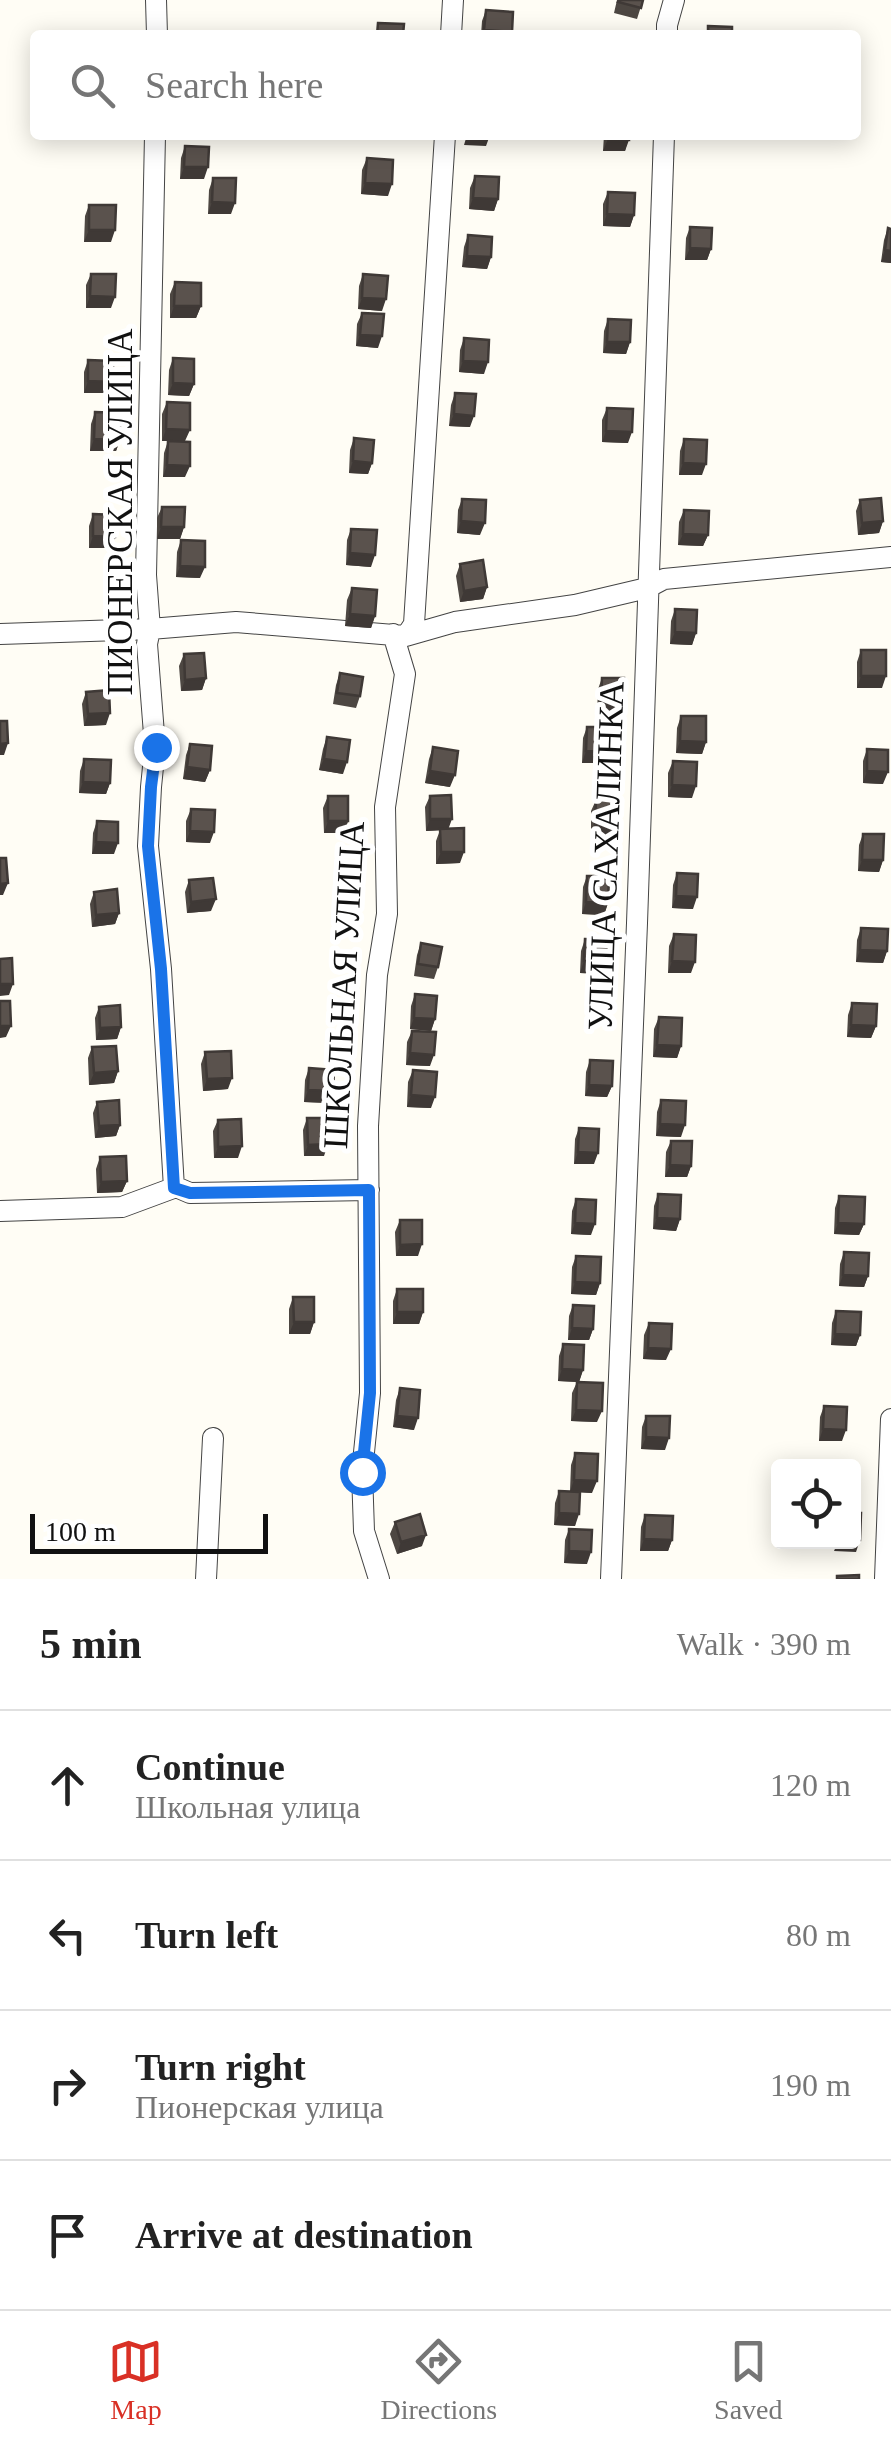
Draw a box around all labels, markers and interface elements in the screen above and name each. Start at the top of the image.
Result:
search box [30,30,861,140]
icon: search [65,58,120,113]
text: Search here [145,64,323,106]
street label: ПИОНЕРСКАЯ УЛИЦА [101,328,140,695]
street label: УЛИЦА САХАЛИНКА [580,680,632,1031]
route end [134,725,180,771]
street label: ШКОЛЬНАЯ УЛИЦА [316,819,372,1150]
route start [340,1450,386,1496]
map controls [771,1459,861,1549]
button: locate [771,1459,861,1549]
scale bar [30,1509,268,1554]
text: 100 m [45,1516,116,1547]
text: 5 min [40,1621,142,1667]
text: Walk · 390 m [677,1626,851,1662]
text: Continue [135,1746,285,1788]
icon: ahead [40,1758,95,1813]
text: 120 m [770,1767,851,1803]
text: Школьная улица [135,1789,360,1825]
icon: left [40,1908,95,1963]
text: Turn left [135,1914,278,1956]
text: 80 m [786,1917,851,1953]
text: Turn right [135,2046,306,2088]
icon: right [40,2058,95,2113]
text: 190 m [770,2067,851,2103]
text: Пионерская улица [135,2089,384,2125]
icon: arrive [40,2208,95,2263]
text: Arrive at destination [135,2214,473,2256]
tab: Map [108,2334,163,2426]
tab: Directions [380,2334,497,2426]
tab: Saved [714,2334,783,2426]

